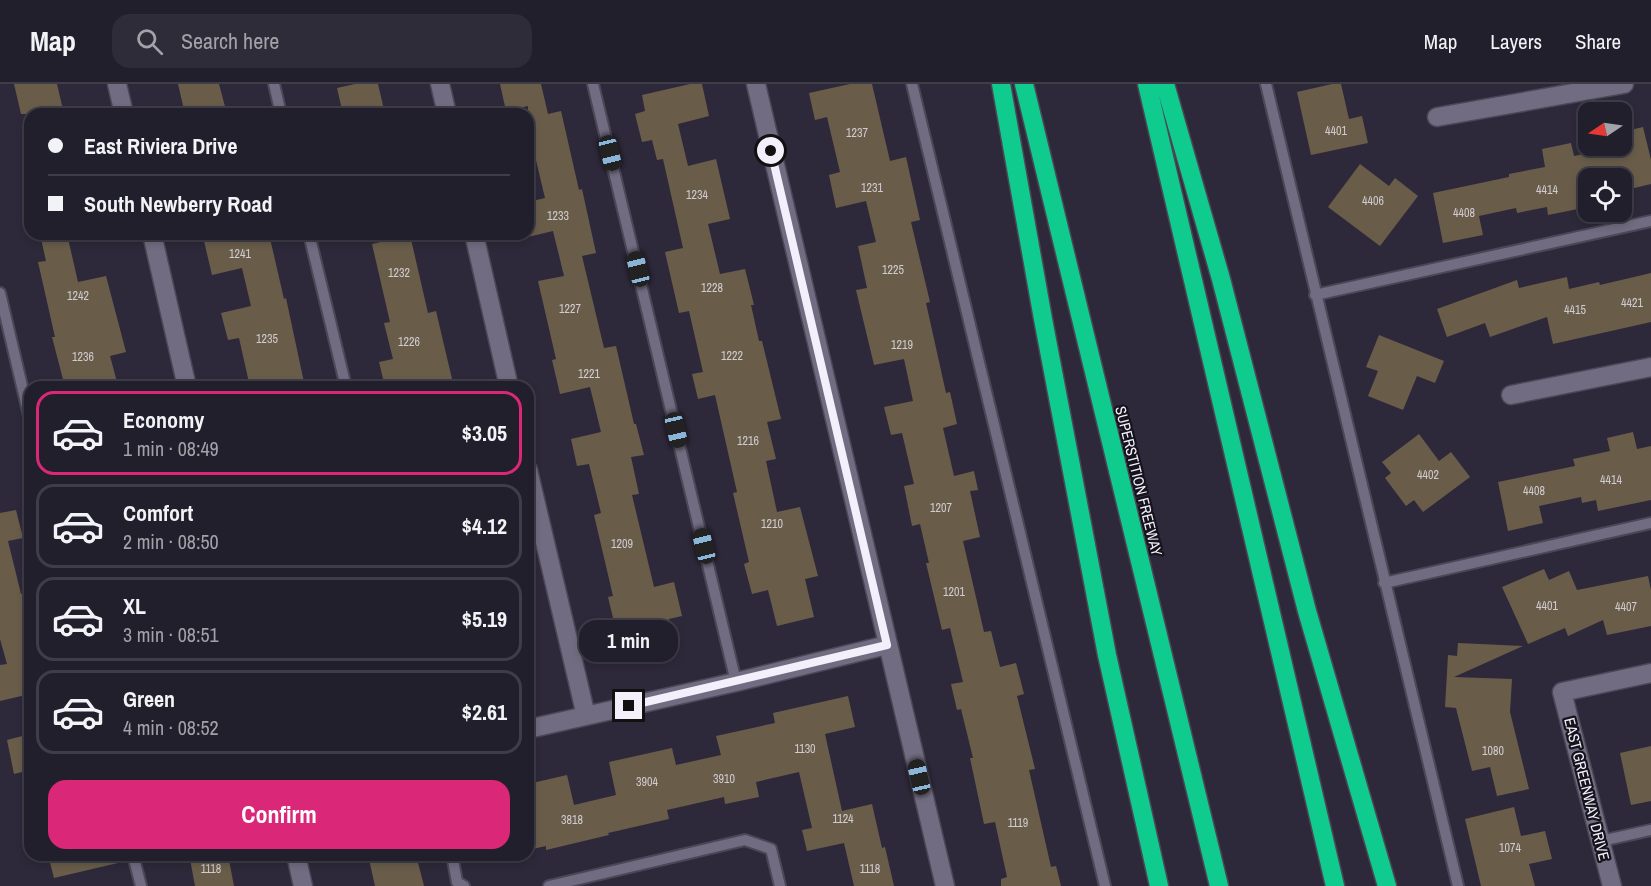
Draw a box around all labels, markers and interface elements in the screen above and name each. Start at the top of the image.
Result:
search box [112,14,532,68]
text: Map [30,22,76,60]
icon: search [133,25,166,58]
text: Search here [181,26,279,56]
text: Map [1424,27,1457,56]
text: Layers [1490,27,1542,56]
text: Share [1575,27,1621,56]
north arrow [1578,102,1632,156]
map controls [1578,102,1632,222]
house number: 4401 [1325,123,1347,139]
house number: 1237 [846,125,868,141]
text: East Riviera Drive [84,131,237,161]
car [597,133,623,173]
route start [757,137,784,164]
button: locate [1578,168,1632,222]
house number: 1231 [861,180,883,196]
house number: 4414 [1536,182,1558,198]
house number: 1234 [686,187,708,203]
text: South Newberry Road [84,189,272,219]
house number: 4406 [1362,193,1384,209]
house number: 4408 [1453,205,1475,221]
house number: 1233 [547,208,569,224]
house number: 1241 [229,246,251,262]
car [625,249,651,289]
house number: 1225 [882,262,904,278]
house number: 1232 [388,265,410,281]
house number: 1228 [701,280,723,296]
house number: 1242 [67,288,89,304]
house number: 4421 [1621,295,1643,311]
house number: 1227 [559,301,581,317]
house number: 4415 [1564,302,1586,318]
house number: 1235 [256,331,278,347]
house number: 1226 [398,334,420,350]
house number: 1219 [891,337,913,353]
house number: 1222 [721,348,743,364]
house number: 1236 [72,349,94,365]
house number: 1221 [578,366,600,382]
street label: SUPERSTITION FREEWAY [1110,404,1168,559]
text: Economy [123,405,204,435]
icon: car [51,406,105,460]
car [663,410,689,450]
text: $3.05 [462,418,507,448]
house number: 1216 [737,433,759,449]
text: 1 min · 08:49 [123,435,219,462]
house number: 4402 [1417,467,1439,483]
house number: 4414 [1600,472,1622,488]
house number: 4408 [1523,483,1545,499]
text: Comfort [123,498,193,528]
icon: car [51,499,105,553]
house number: 1207 [930,500,952,516]
text: $4.12 [462,511,507,541]
house number: 1210 [761,516,783,532]
car [691,526,717,566]
text: 2 min · 08:50 [123,528,219,555]
house number: 1209 [611,536,633,552]
house number: 1201 [943,584,965,600]
text: XL [123,591,146,621]
icon: car [51,592,105,646]
house number: 4401 [1536,598,1558,614]
house number: 4407 [1615,599,1637,615]
text: $5.19 [462,604,507,634]
callout: 1 min [580,619,678,661]
text: 3 min · 08:51 [123,621,219,648]
text: 1 min [607,627,650,654]
text: Green [123,684,175,714]
icon: car [51,685,105,739]
route end [615,692,642,719]
text: $2.61 [462,697,507,727]
text: 4 min · 08:52 [123,714,219,741]
street label: EAST GREENWAY DRIVE [1559,715,1615,863]
house number: 1130 [794,741,816,757]
house number: 1080 [1482,743,1504,759]
car [906,757,932,797]
house number: 3910 [713,771,735,787]
house number: 3904 [636,774,658,790]
button: Confirm [48,780,510,849]
house number: 1124 [832,811,854,827]
house number: 3818 [561,812,583,828]
house number: 1119 [1008,815,1028,831]
house number: 1074 [1499,840,1521,856]
house number: 1118 [201,861,221,877]
house number: 1118 [860,861,880,877]

